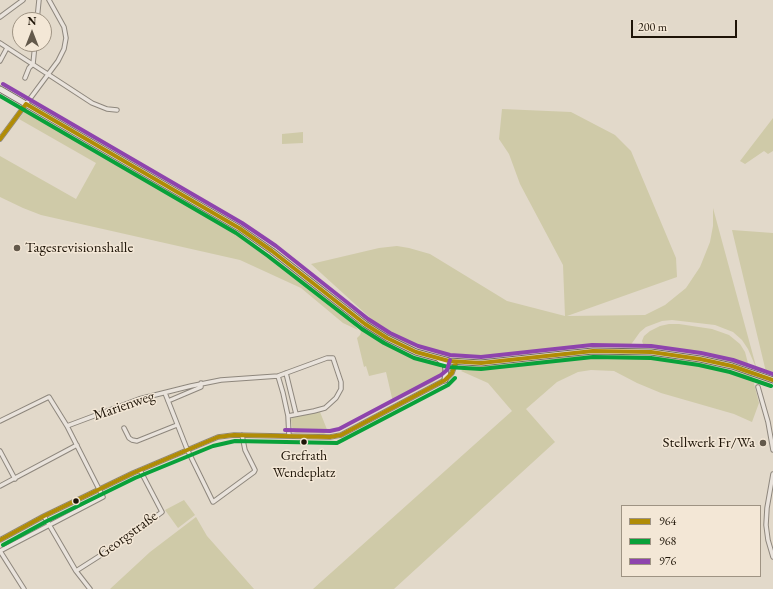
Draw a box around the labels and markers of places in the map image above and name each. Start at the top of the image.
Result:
place label: Tagesrevisionshalle [25,239,133,257]
marker: Tagesrevisionshalle [12,243,22,253]
place label: Stellwerk Fr/Wa [663,434,755,452]
marker: Grefrath Wendeplatz [299,437,309,447]
marker: Stellwerk Fr/Wa [758,438,768,448]
place label: Grefrath Wendeplatz [273,448,335,480]
unlabelled marker [71,496,81,506]

